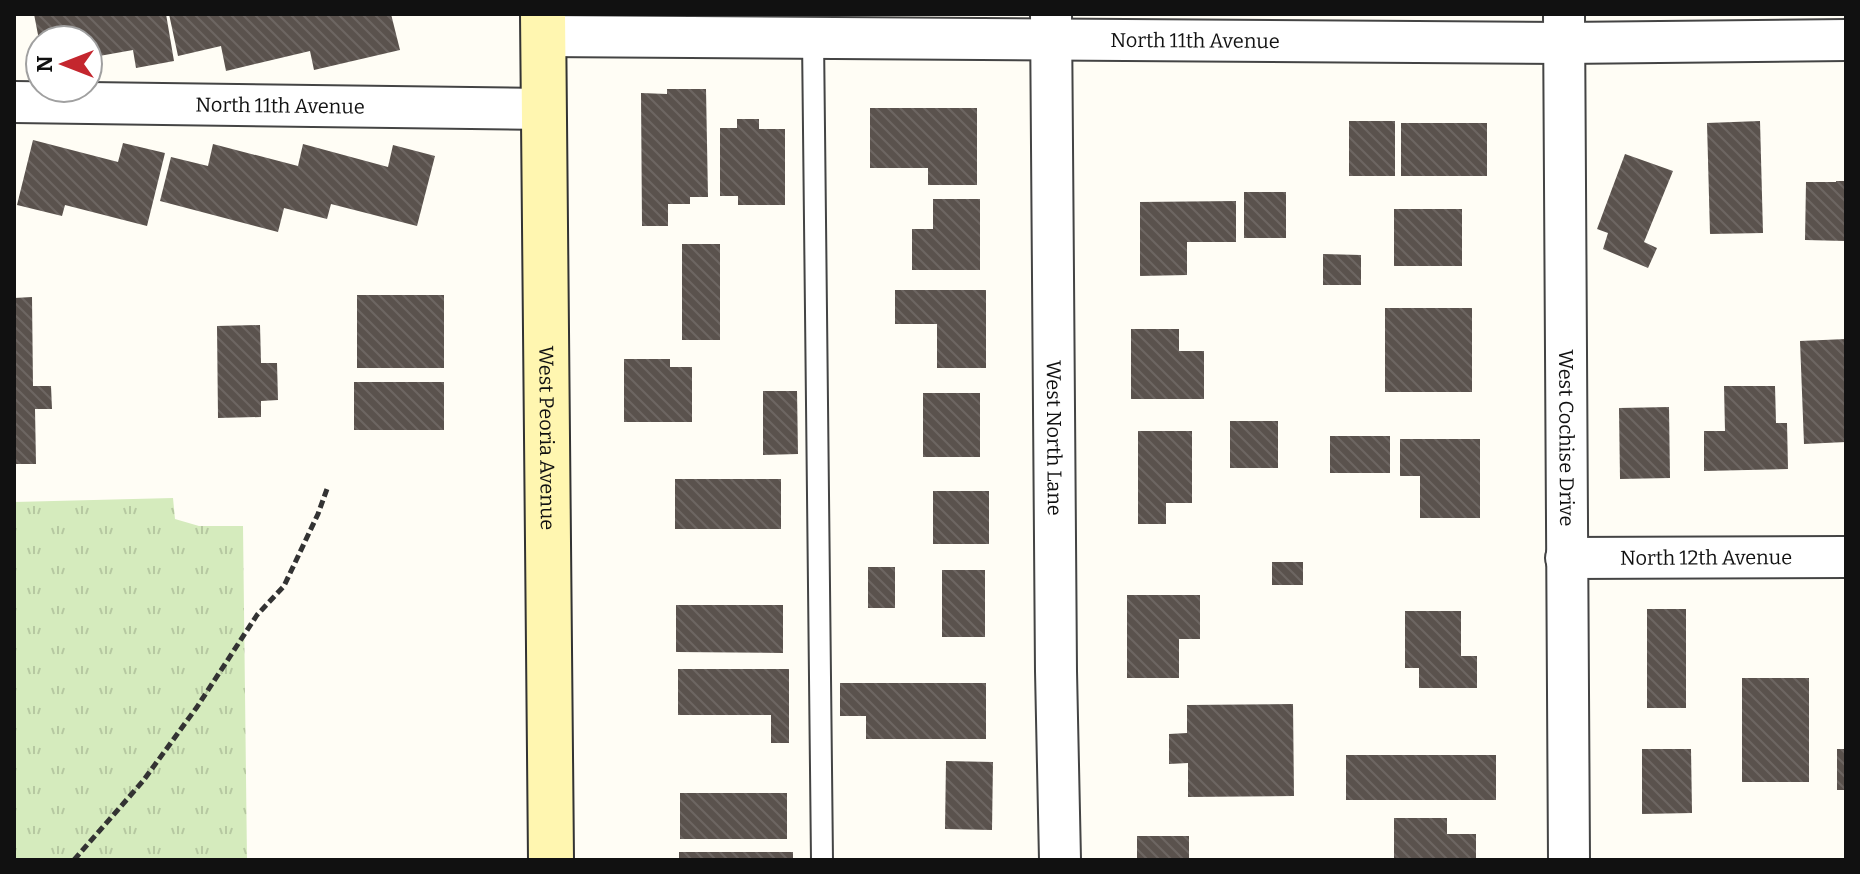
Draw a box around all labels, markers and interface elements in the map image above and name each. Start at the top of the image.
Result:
north arrow [24,24,104,104]
street label: North 11th Avenue [1110,28,1280,53]
text: N [31,55,58,72]
street label: North 11th Avenue [195,92,365,119]
street label: West Peoria Avenue [534,346,560,530]
street label: West Cochise Drive [1554,350,1579,526]
street label: West North Lane [1042,360,1067,516]
street label: North 12th Avenue [1620,545,1792,570]

